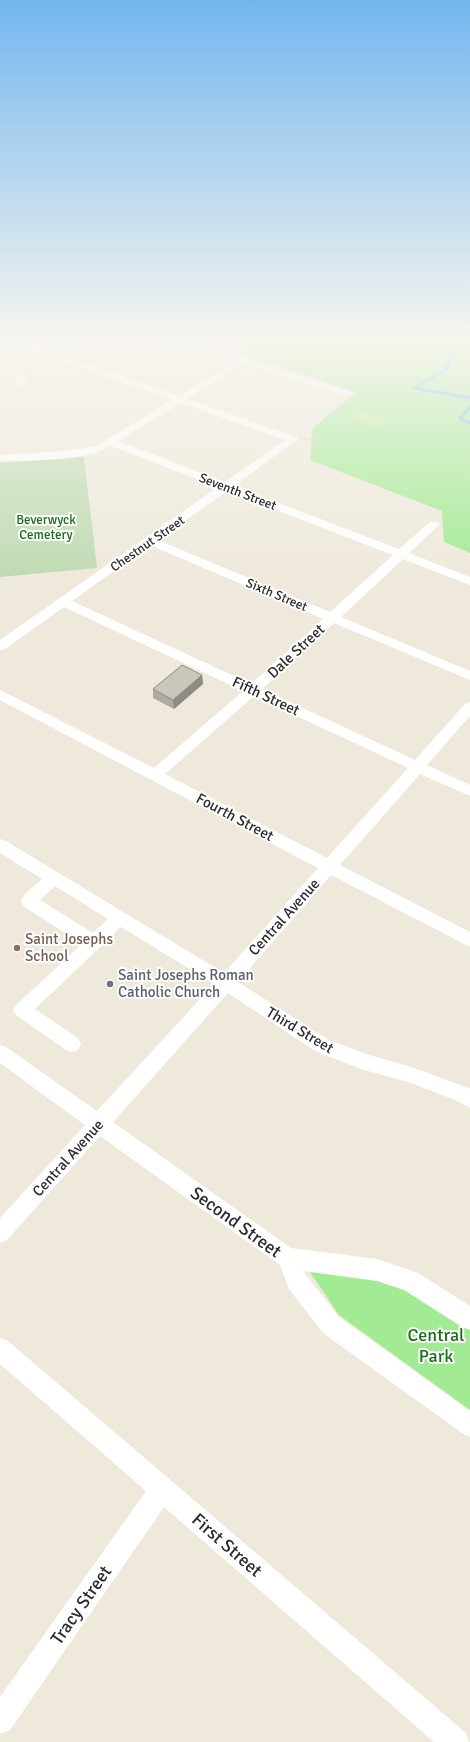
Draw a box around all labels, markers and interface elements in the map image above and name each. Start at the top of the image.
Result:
street label: Seventh Street [197,470,279,514]
park label: Beverwyck Cemetery [16,512,76,543]
street label: Chestnut Street [107,512,188,575]
street label: Sixth Street [244,575,310,615]
street label: Dale Street [264,620,328,682]
street label: Fifth Street [229,673,303,719]
street label: Fourth Street [193,789,277,845]
street label: Central Avenue [245,875,323,959]
place label: Saint Josephs School [25,930,113,965]
marker: Saint Josephs School [12,943,22,953]
place label: Saint Josephs Roman Catholic Church [118,966,254,1001]
marker: Saint Josephs Roman Catholic Church [105,979,115,989]
street label: Third Street [263,1003,337,1057]
street label: Central Avenue [29,1116,107,1200]
street label: Second Street [186,1182,286,1262]
park label: Central Park [408,1324,464,1367]
street label: First Street [187,1509,267,1581]
street label: Tracy Street [46,1561,116,1649]

